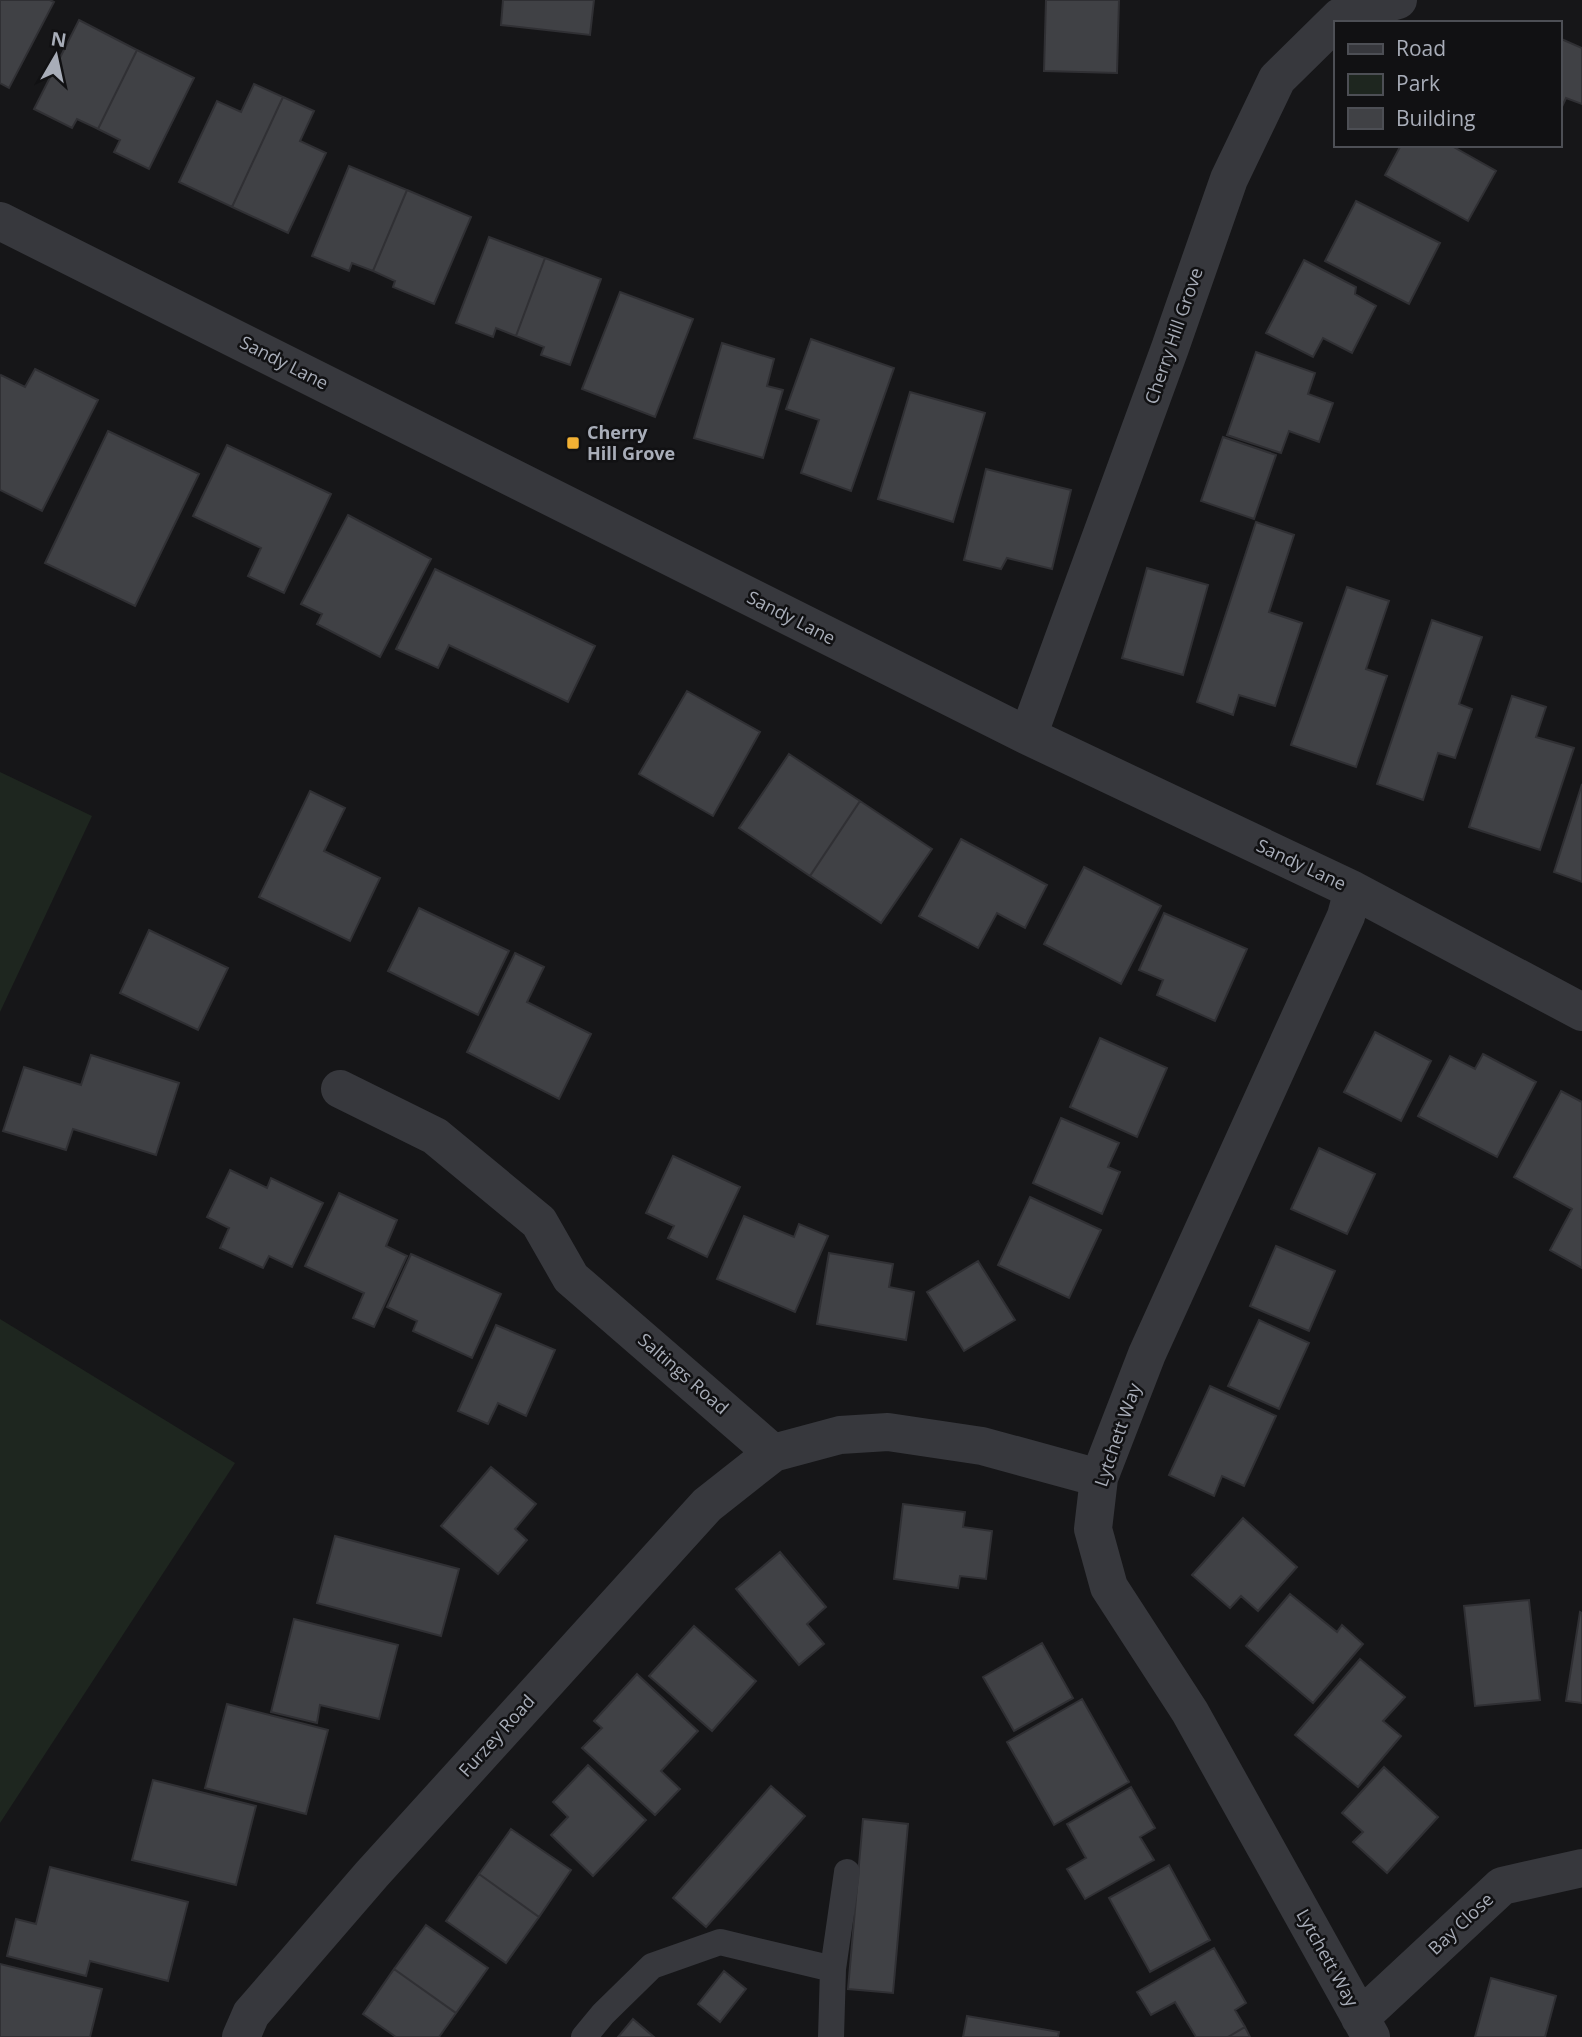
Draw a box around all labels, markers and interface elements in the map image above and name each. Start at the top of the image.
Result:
north arrow [21,21,91,91]
legend [1334,21,1561,147]
text: N [49,25,68,53]
text: Road [1396,34,1446,62]
text: Park [1396,69,1440,97]
text: Building [1396,104,1475,132]
street label: Cherry Hill Grove [1138,264,1208,407]
street label: Sandy Lane [236,330,333,395]
place label: Cherry Hill Grove [587,420,675,465]
marker: Cherry Hill Grove [565,435,581,451]
street label: Sandy Lane [743,585,840,650]
street label: Sandy Lane [1253,833,1350,895]
street label: Saltings Road [633,1327,734,1419]
street label: Lytchett Way [1088,1379,1146,1490]
street label: Furzey Road [453,1689,540,1782]
street label: Bay Close [1423,1887,1498,1960]
street label: Lytchett Way [1291,1905,1365,2011]

